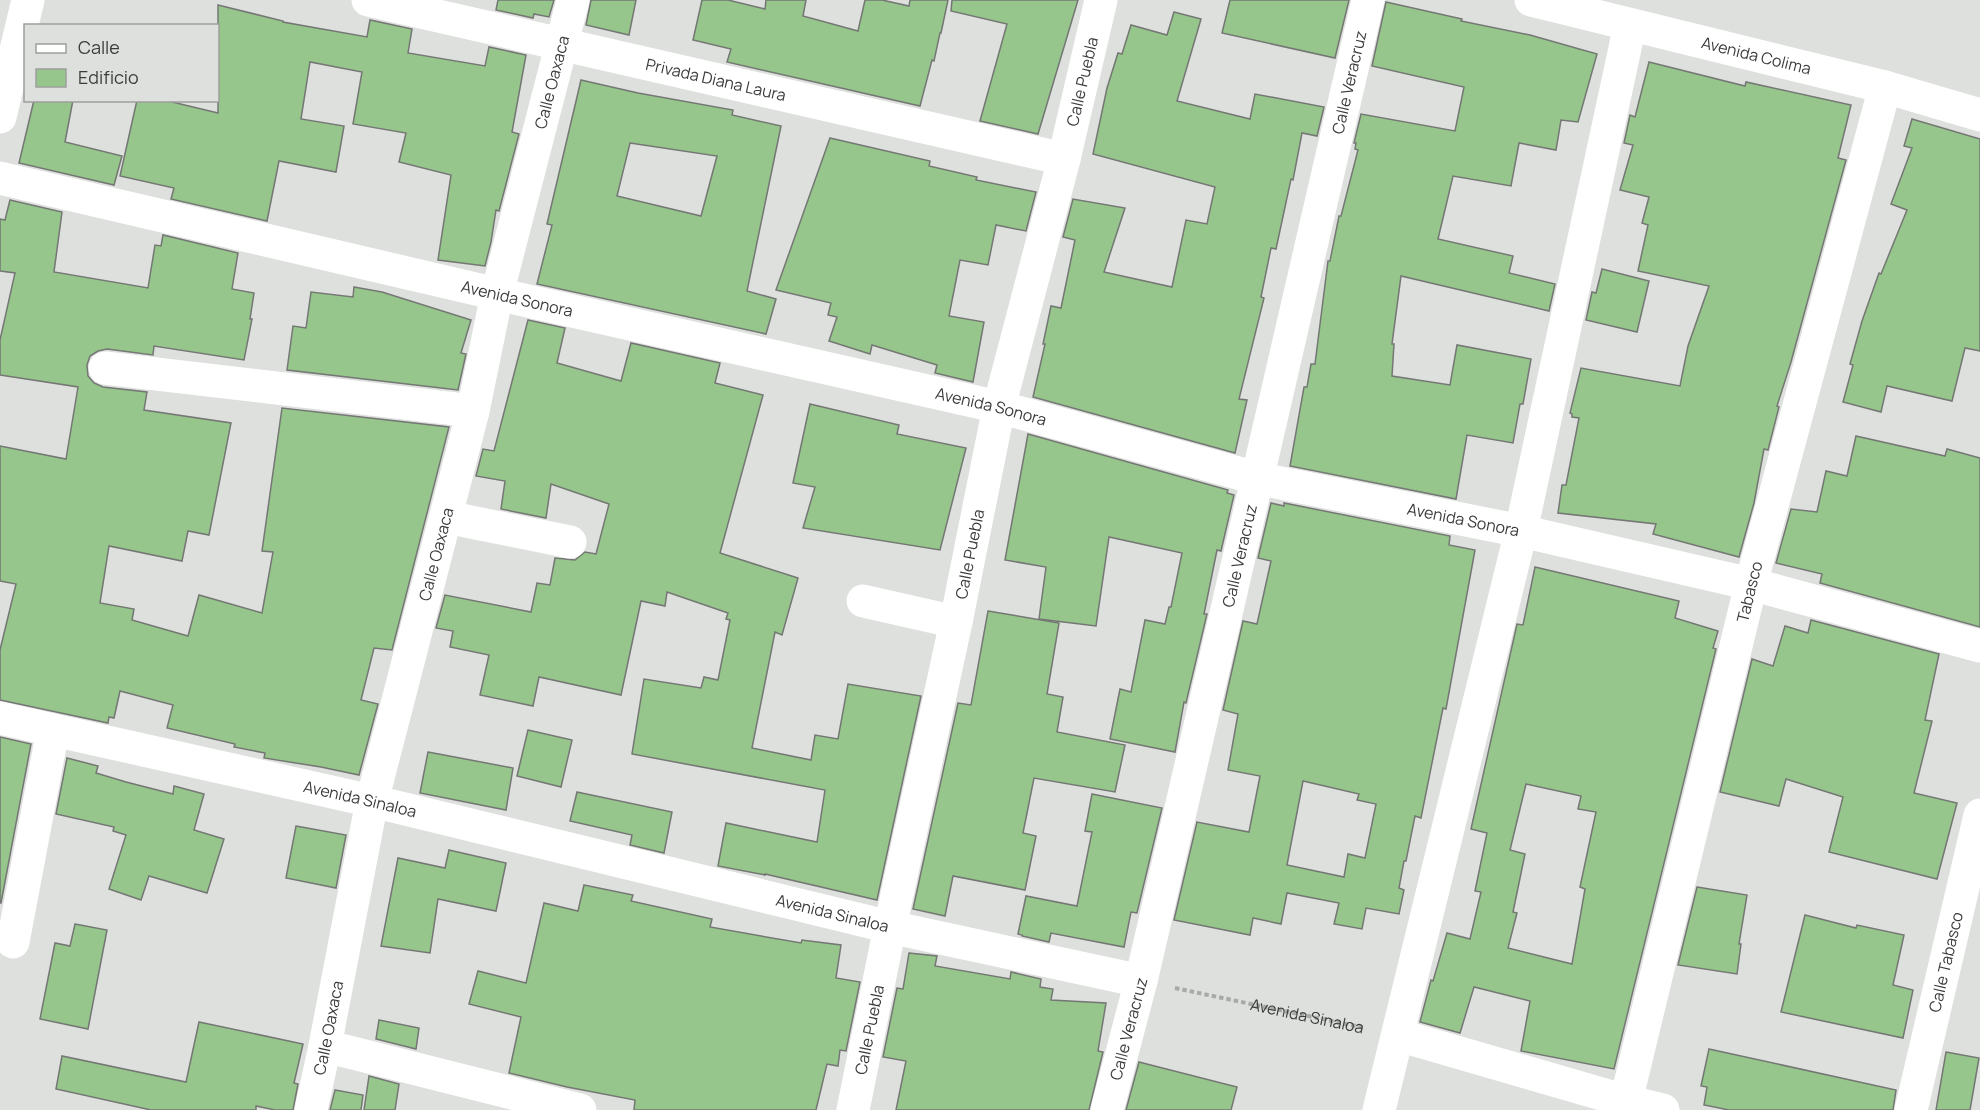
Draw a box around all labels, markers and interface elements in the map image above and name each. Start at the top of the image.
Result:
legend [24,24,219,102]
street label: Calle Veracruz [1326,28,1372,136]
street label: Avenida Colima [1699,31,1813,79]
street label: Calle Oaxaca [529,33,574,131]
text: Calle [78,35,120,59]
street label: Calle Puebla [1061,35,1103,128]
street label: Privada Diana Laura [644,53,788,106]
text: Edificio [78,65,139,89]
street label: Avenida Sonora [459,275,575,322]
street label: Avenida Sonora [933,382,1049,431]
street label: Avenida Sonora [1405,498,1521,541]
street label: Calle Veracruz [1217,502,1262,609]
street label: Calle Oaxaca [413,505,459,603]
street label: Calle Puebla [950,507,989,601]
street label: Tabasco [1731,559,1768,624]
street label: Avenida Sinaloa [301,775,419,822]
street label: Avenida Sinaloa [774,889,891,937]
street label: Calle Tabasco [1923,910,1968,1014]
street label: Calle Veracruz [1104,975,1152,1083]
street label: Calle Oaxaca [308,979,348,1077]
street label: Calle Puebla [849,983,889,1076]
street label: Avenida Sinaloa [1248,993,1366,1038]

